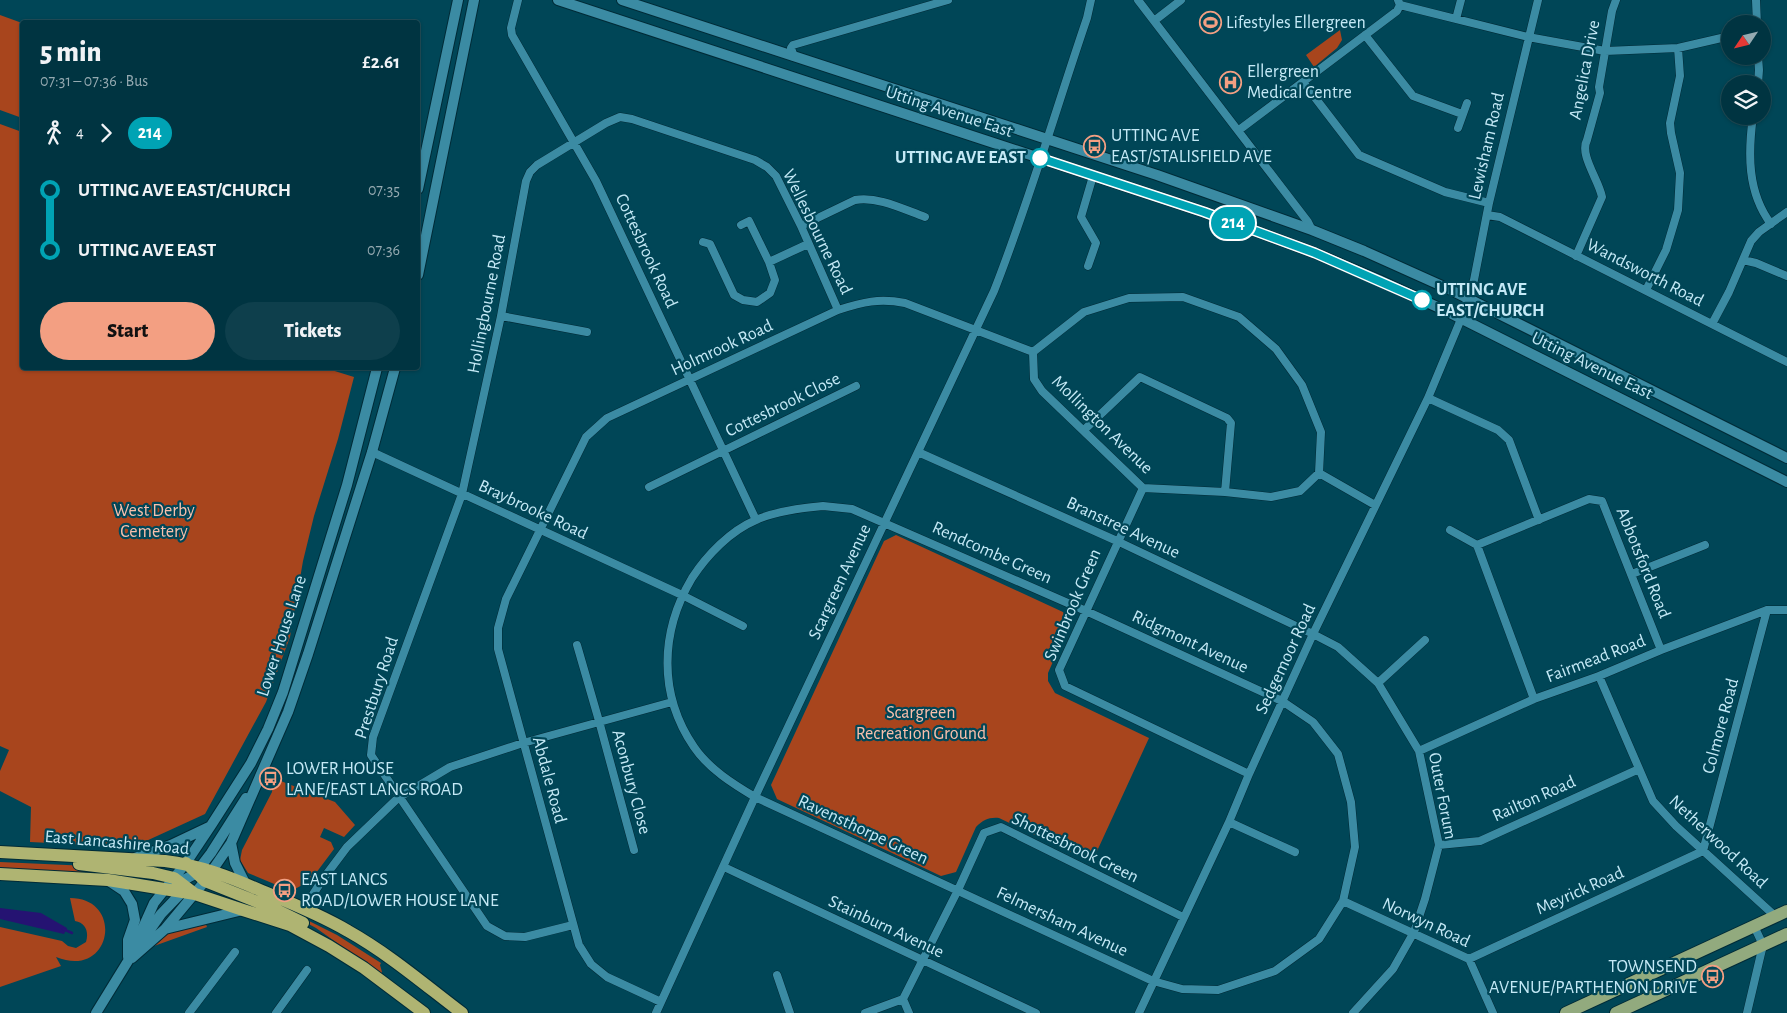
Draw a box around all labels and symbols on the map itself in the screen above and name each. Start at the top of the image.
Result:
sports icon: Lifestyles Ellergreen [1198,11,1222,35]
place label: Lifestyles Ellergreen [1226,14,1366,32]
north arrow [1721,15,1771,65]
street label: Angelica Drive [1567,19,1603,121]
place label: Ellergreen Medical Centre [1247,63,1352,102]
hospital icon: Ellergreen Medical Centre [1219,70,1243,94]
street label: Utting Avenue East [883,83,1015,141]
street label: Lewisham Road [1466,91,1508,201]
place label: UTTING AVE EAST/STALISFIELD AVE [1111,127,1272,166]
bus stop icon: UTTING AVE EAST/STALISFIELD AVE [1083,134,1107,158]
marker: UTTING AVE EAST [1030,148,1050,168]
place label: UTTING AVE EAST [895,149,1026,167]
street label: Wellesbourne Road [779,167,855,297]
street label: Cottesbrook Road [612,191,680,311]
line badge: 214 [1204,207,1262,239]
street label: Hollingbourne Road [465,233,509,375]
street label: Wandsworth Road [1584,236,1706,310]
place label: UTTING AVE EAST/CHURCH [1436,281,1544,320]
marker: UTTING AVE EAST/CHURCH [1412,290,1432,310]
street label: Holmrook Road [668,317,776,379]
street label: Utting Avenue East [1528,329,1656,403]
street label: Cottesbrook Close [723,369,843,441]
street label: Mollington Avenue [1048,372,1156,478]
street label: Braybrooke Road [476,477,590,543]
street label: Branstree Avenue [1064,494,1182,562]
park label: West Derby Cemetery [113,502,195,541]
street label: Abbotsford Road [1613,505,1673,621]
street label: Rendcombe Green [929,519,1055,587]
street label: Scargreen Avenue [805,522,875,642]
street label: Swinbrook Green [1041,546,1105,664]
street label: Lower House Lane [254,573,310,699]
street label: Sedgemoor Road [1253,601,1319,717]
street label: Ridgmont Avenue [1129,607,1251,677]
street label: Fairmead Road [1544,632,1648,686]
street label: Prestbury Road [352,635,402,741]
street label: Colmore Road [1700,676,1742,776]
park label: Scargreen Recreation Ground [856,704,986,743]
street label: Aconbury Close [608,728,654,836]
street label: Abdale Road [529,735,569,825]
street label: Outer Forum [1425,751,1459,841]
place label: LOWER HOUSE LANE/EAST LANCS ROAD [286,760,463,799]
bus stop icon: LOWER HOUSE LANE/EAST LANCS ROAD [258,767,282,791]
street label: Railton Road [1490,773,1578,825]
street label: Ravensthorpe Green [795,792,931,868]
street label: Netherwood Road [1665,792,1771,892]
street label: Shottesbrook Green [1009,810,1141,886]
street label: East Lancashire Road [44,828,190,858]
street label: Meyrick Road [1533,864,1627,918]
place label: EAST LANCS ROAD/LOWER HOUSE LANE [301,871,499,910]
bus stop icon: EAST LANCS ROAD/LOWER HOUSE LANE [273,878,297,902]
street label: Felmersham Avenue [994,884,1130,960]
street label: Stainburn Avenue [826,892,946,962]
street label: Norwyn Road [1379,895,1473,951]
place label: TOWNSEND AVENUE/PARTHENON DRIVE [1489,958,1697,997]
bus stop icon: TOWNSEND AVENUE/PARTHENON DRIVE [1701,965,1725,989]

